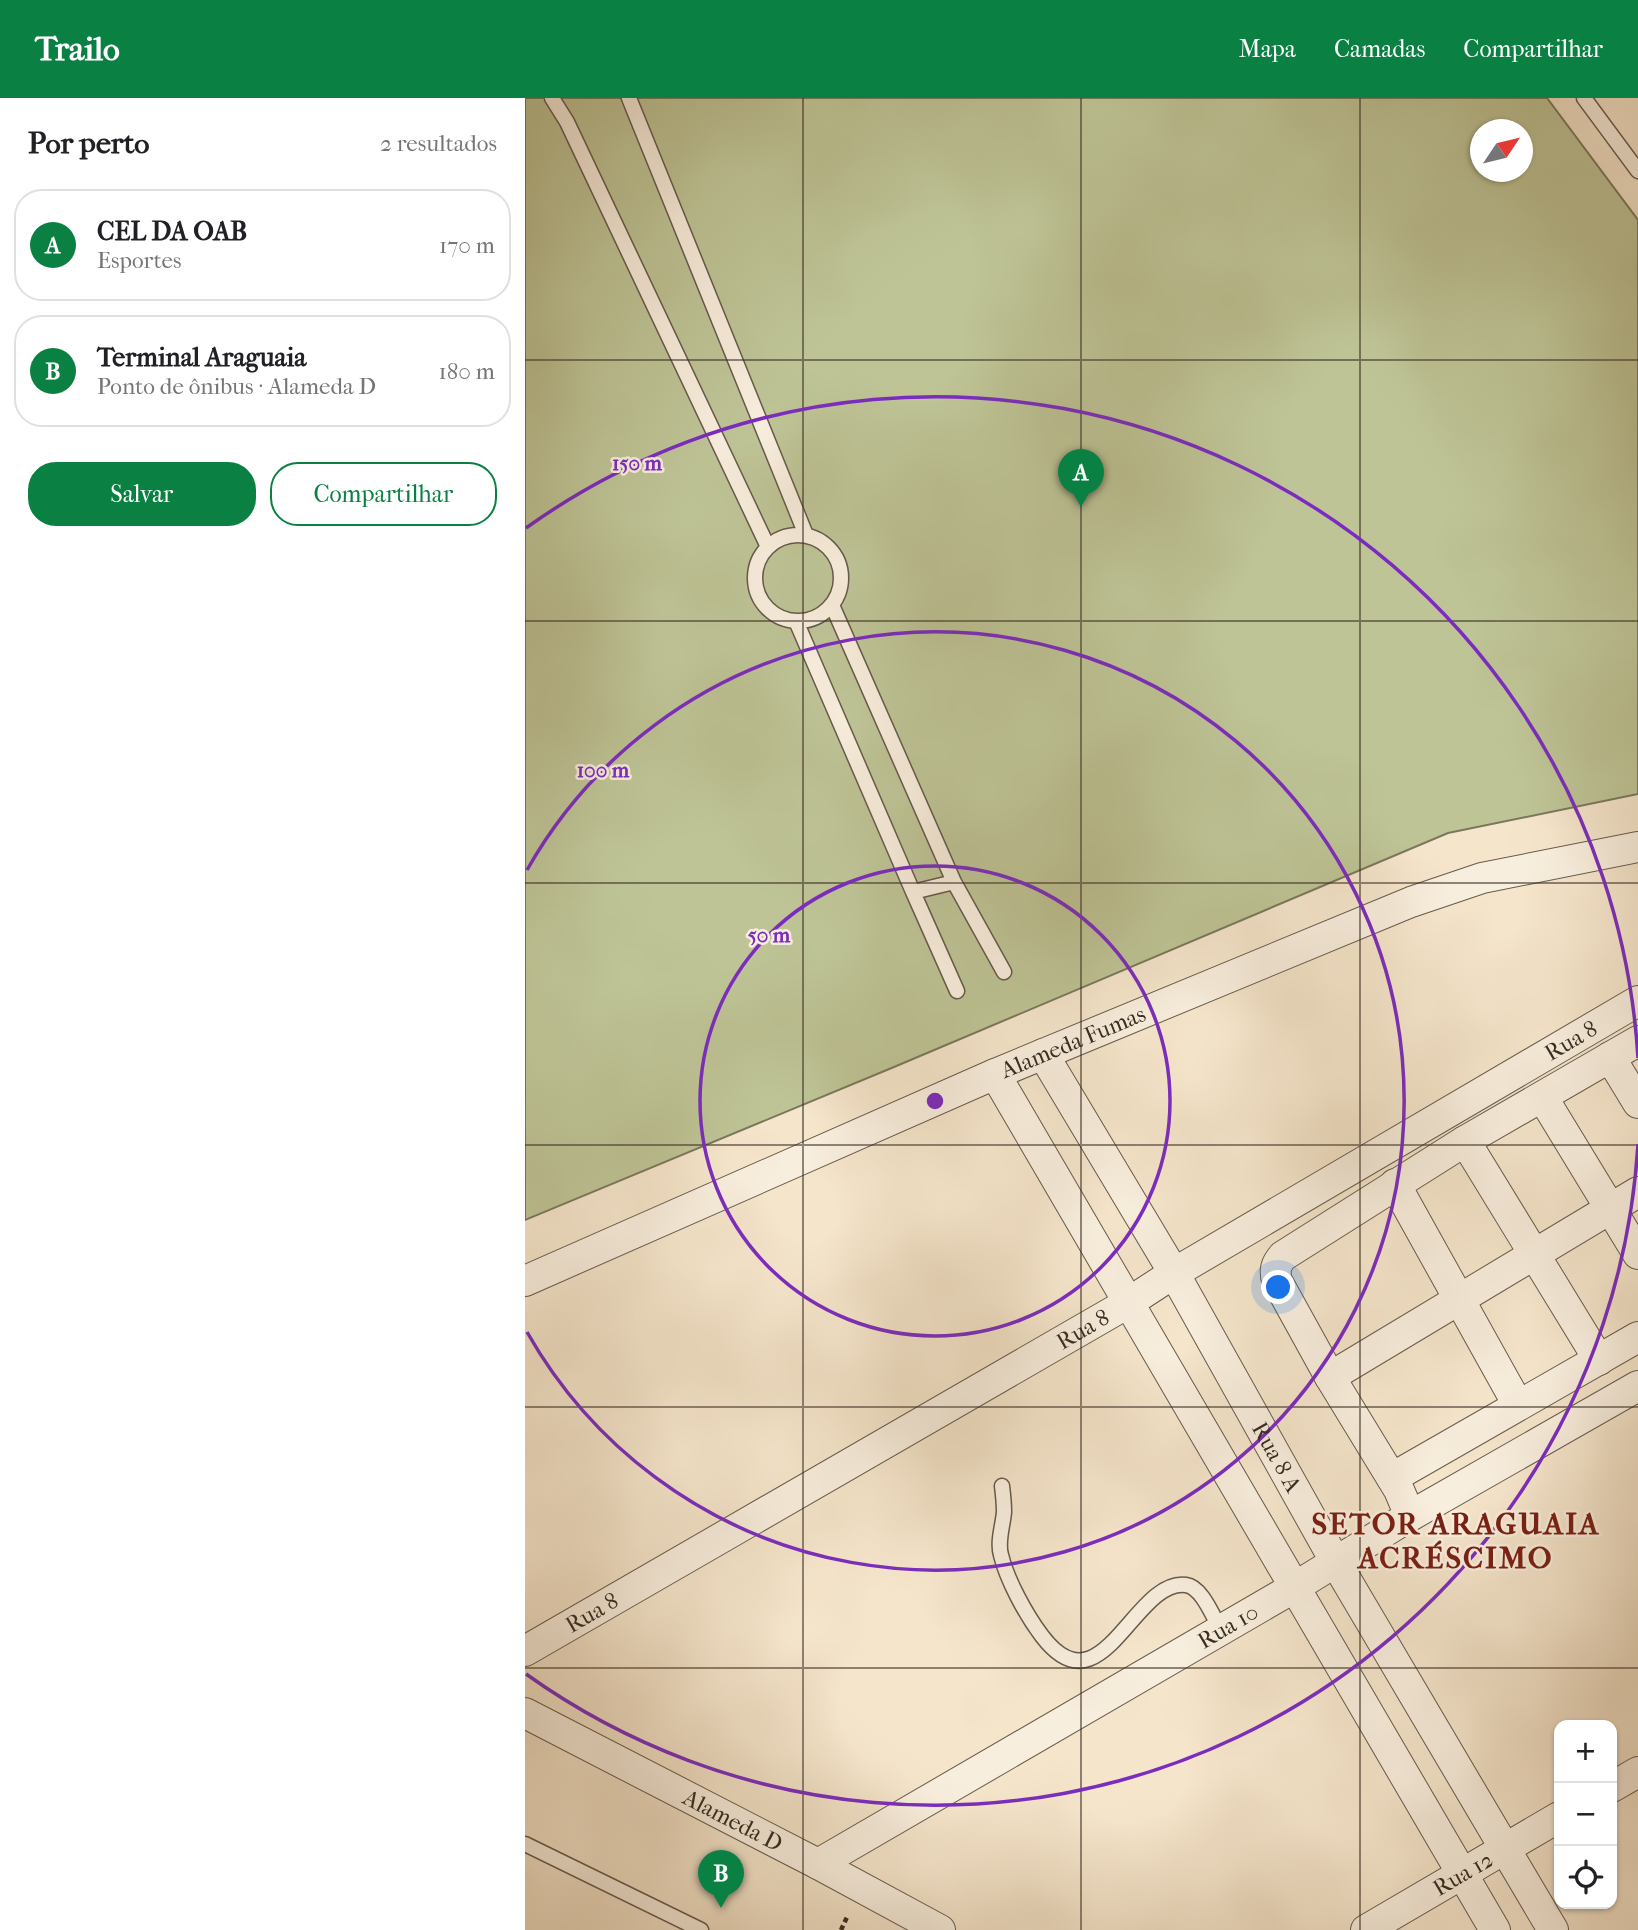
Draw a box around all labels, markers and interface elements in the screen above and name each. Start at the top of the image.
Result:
text: Trailo [35,30,120,69]
text: Mapa [1239,35,1296,63]
text: Camadas [1334,35,1425,63]
text: Compartilhar [1463,35,1603,63]
north arrow [1470,119,1533,182]
text: Por perto [28,126,150,161]
text: 2 resultados [380,130,497,157]
text: CEL DA OAB [97,216,247,247]
text: A [46,232,60,259]
text: 170 m [439,232,495,259]
text: Esportes [97,247,182,274]
text: Terminal Araguaia [97,342,306,373]
text: B [46,358,60,385]
text: 180 m [438,358,495,385]
text: Ponto de ônibus · Alameda D [97,373,376,400]
pin: A [1058,449,1104,507]
text: 150 m [612,451,663,475]
button: Salvar [28,462,256,526]
button: Compartilhar [270,462,497,526]
text: 100 m [577,758,630,782]
text: 50 m [748,923,791,947]
street label: Alameda Fumas [996,1000,1149,1084]
street label: Rua 8 [1540,1015,1602,1066]
centre of rings [923,1089,947,1113]
your location [1261,1270,1295,1304]
street label: Rua 8 [1052,1303,1114,1355]
street label: Rua 8 A [1246,1417,1308,1498]
district label: SETOR ARAGUAIA ACRÉSCIMO [1312,1507,1600,1576]
street label: Rua 8 [560,1587,623,1638]
street label: Rua 10 [1193,1598,1263,1654]
map controls [1554,1720,1617,1909]
button: + [1554,1720,1617,1783]
street label: Alameda D [678,1783,787,1857]
button: − [1554,1783,1617,1846]
street label: Rua 12 [1428,1845,1498,1901]
button: locate [1554,1846,1617,1909]
pin: B [698,1850,744,1908]

